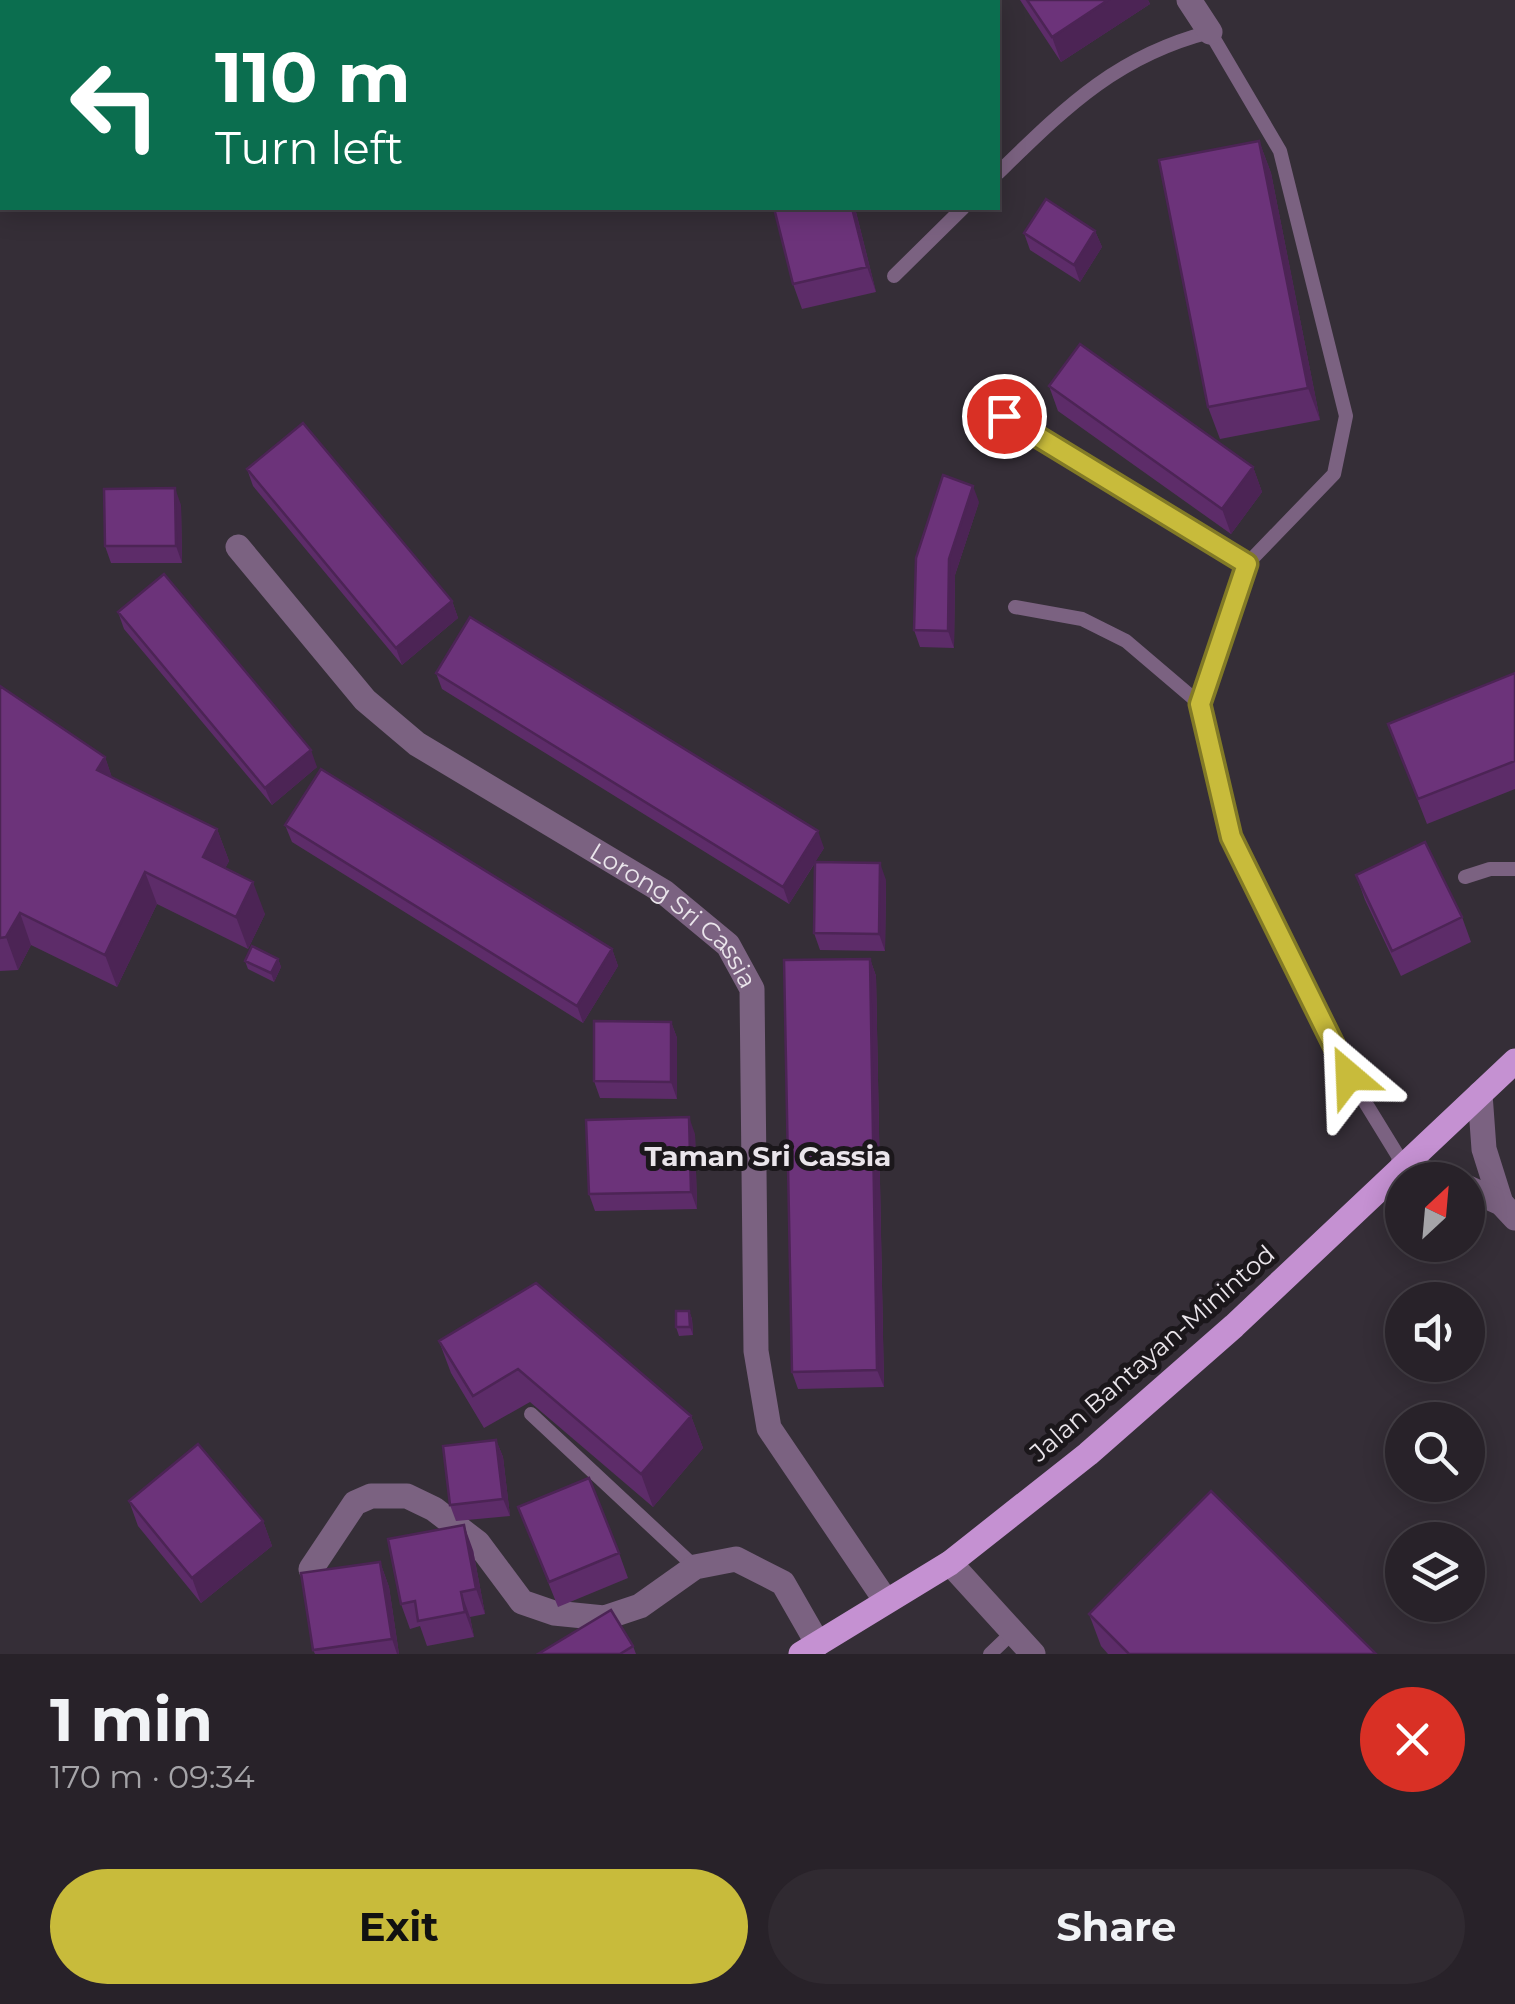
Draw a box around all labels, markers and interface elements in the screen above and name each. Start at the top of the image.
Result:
text: 110 m [215,34,411,120]
icon: left [50,40,180,170]
text: Turn left [215,120,403,175]
pin [962,374,1047,459]
icon: arrive [977,389,1032,444]
street label: Lorong Sri Cassia [585,836,763,993]
position arrow [1297,1024,1401,1128]
district label: Taman Sri Cassia [645,1139,891,1173]
north arrow [1385,1162,1485,1262]
map controls [1385,1162,1485,1622]
street label: Jalan Bantayan-Minintod [1023,1239,1280,1468]
button: sound [1385,1282,1485,1382]
button: search [1385,1402,1485,1502]
button: layers [1385,1522,1485,1622]
text: 1 min [50,1683,213,1756]
button: close [1360,1687,1465,1792]
text: 170 m · 09:34 [50,1757,255,1796]
button: Exit [50,1869,748,1984]
button: Share [768,1869,1465,1984]

